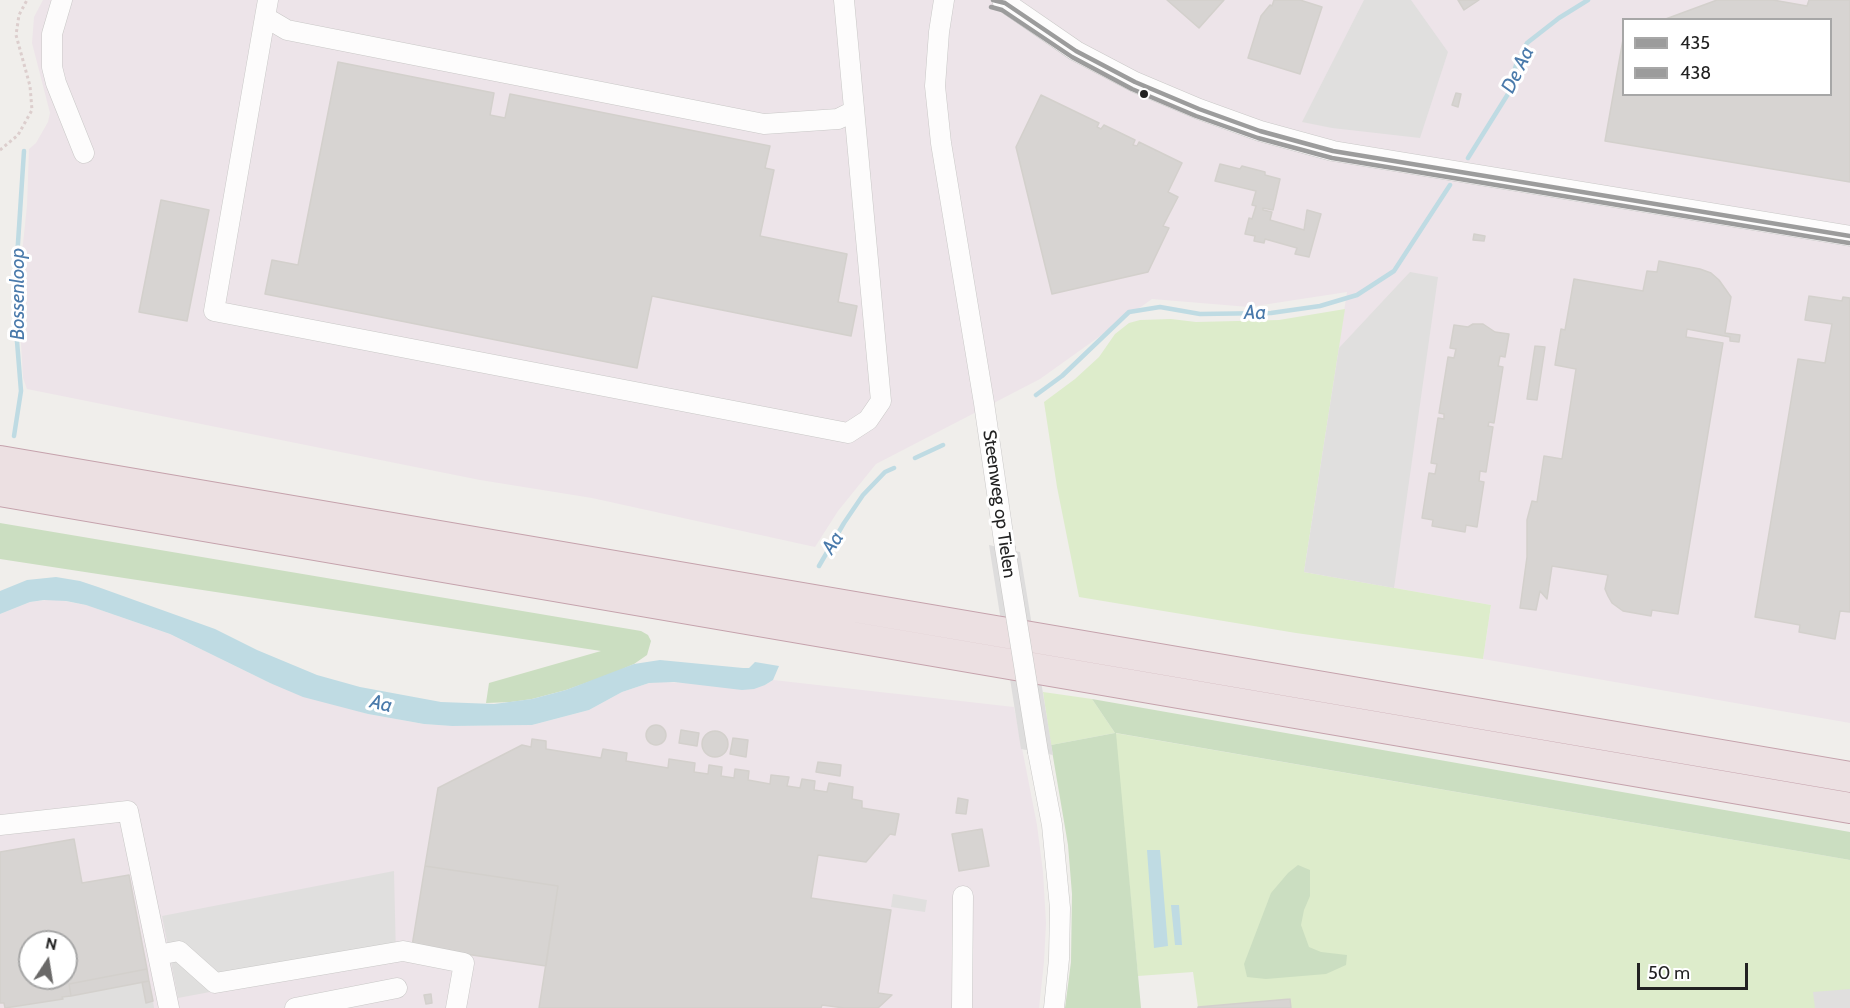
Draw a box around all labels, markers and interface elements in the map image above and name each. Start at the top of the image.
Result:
legend [1622,18,1832,96]
text: 435 [1680,32,1710,54]
water label: De Aa [1497,43,1539,97]
text: 438 [1680,62,1711,84]
unlabelled marker [1138,88,1150,100]
water label: Bossenloop [6,248,30,340]
water label: Aa [1244,301,1266,325]
street label: Steenweg op Tielen [978,428,1020,580]
water label: Aa [817,527,849,559]
water label: Aa [368,690,394,718]
north arrow [18,930,78,990]
text: N [44,933,59,954]
scale bar [1640,951,1751,989]
text: 50 m [1648,962,1690,984]

